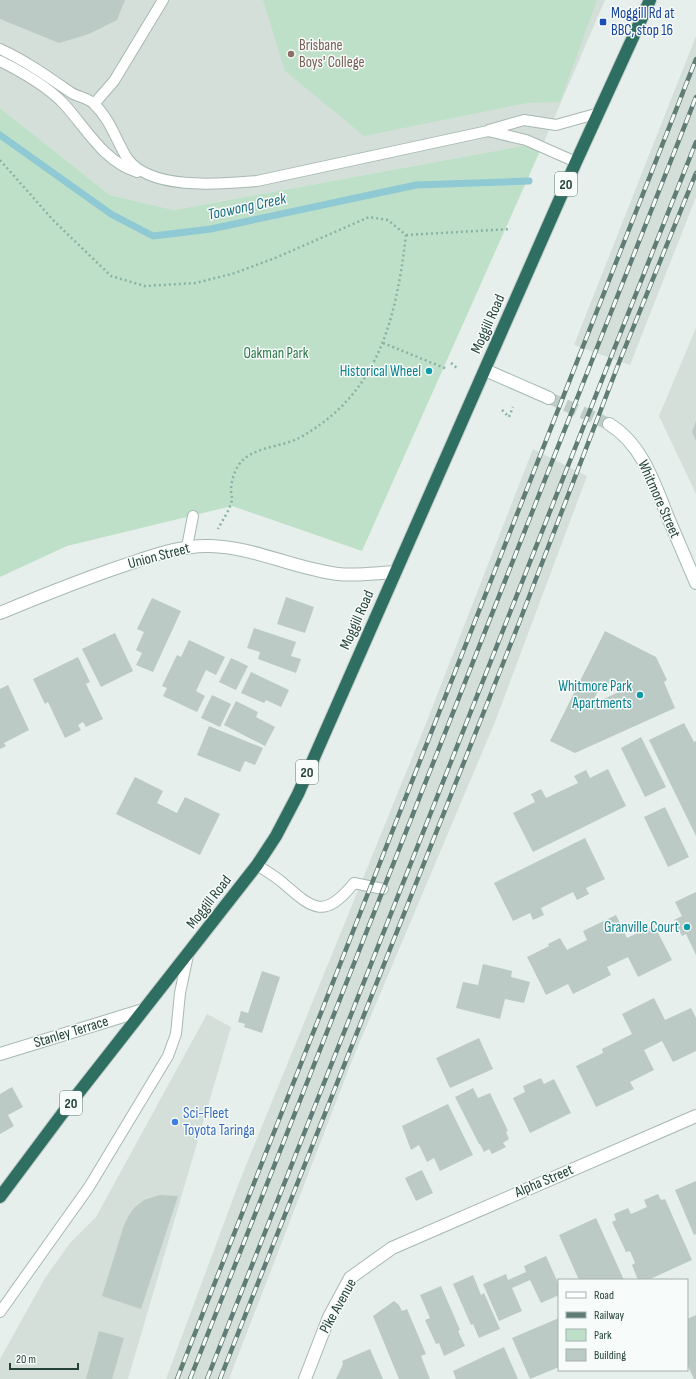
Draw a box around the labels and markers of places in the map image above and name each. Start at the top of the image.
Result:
place label: Moggill Rd at BBC, stop 16 [611,4,675,40]
marker: Moggill Rd at BBC, stop 16 [598,17,608,27]
place label: Brisbane Boys' College [299,36,365,72]
marker: Brisbane Boys' College [286,49,296,59]
place label: Historical Wheel [340,362,421,381]
marker: Historical Wheel [424,366,434,376]
place label: Whitmore Park Apartments [558,677,632,713]
marker: Whitmore Park Apartments [635,690,645,700]
place label: Granville Court [604,918,679,937]
marker: Granville Court [682,922,692,932]
place label: Sci-Fleet Toyota Taringa [183,1104,255,1140]
marker: Sci-Fleet Toyota Taringa [170,1117,180,1127]

